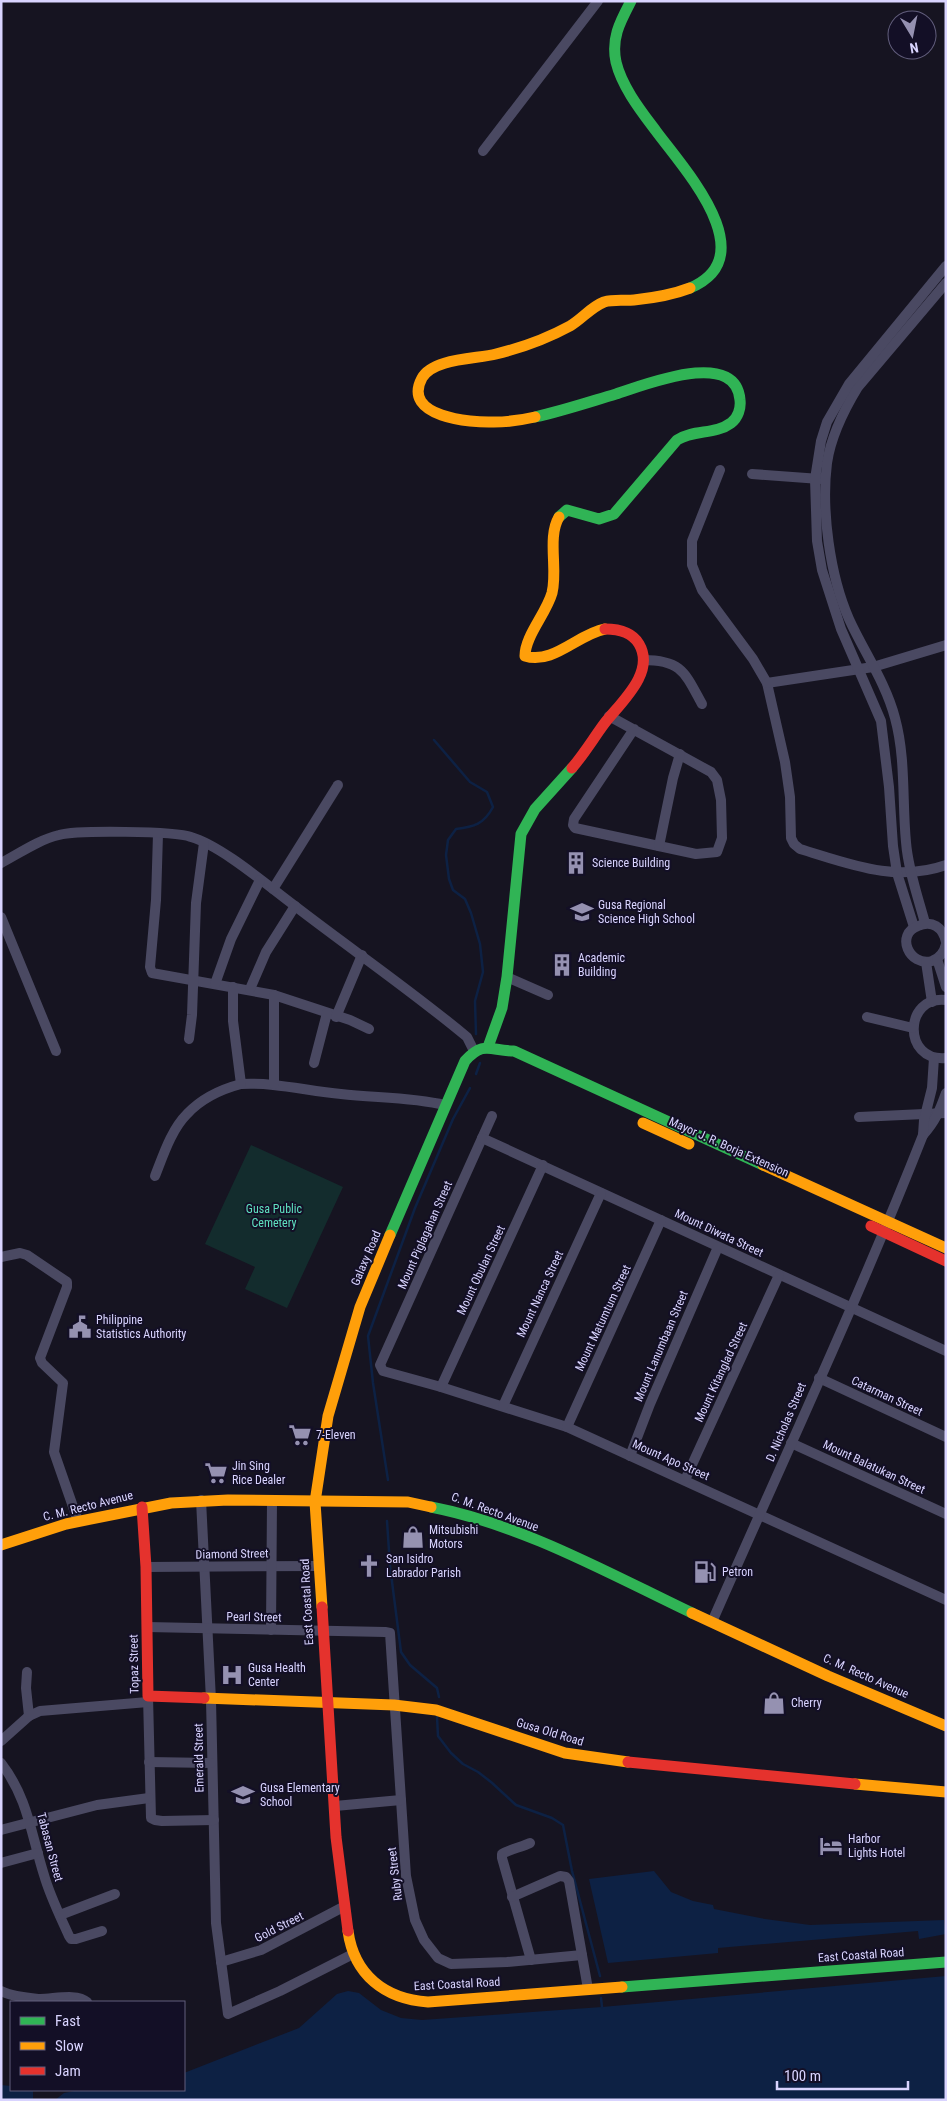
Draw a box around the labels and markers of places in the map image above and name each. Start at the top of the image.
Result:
building icon: Science Building [563,850,589,876]
place label: Science Building [592,856,670,870]
place label: Gusa Regional Science High School [598,898,695,926]
school or university icon: Gusa Regional Science High School [569,899,595,925]
place label: Academic Building [578,951,626,979]
building icon: Academic Building [549,952,575,978]
place label: Philippine Statistics Authority [96,1313,186,1341]
public building icon: Philippine Statistics Authority [67,1314,93,1340]
supermarket icon: 7-Eleven [287,1422,313,1448]
place label: 7-Eleven [316,1428,356,1442]
place label: Jin Sing Rice Dealer [232,1459,286,1487]
supermarket icon: Jin Sing Rice Dealer [203,1460,229,1486]
place label: Mitsubishi Motors [429,1523,478,1551]
shop icon: Mitsubishi Motors [400,1524,426,1550]
place label: San Isidro Labrador Parish [386,1552,461,1580]
church icon: San Isidro Labrador Parish [356,1553,382,1579]
fuel station icon: Petron [692,1559,718,1585]
place label: Petron [722,1565,753,1579]
place label: Gusa Health Center [248,1661,306,1689]
hospital icon: Gusa Health Center [219,1662,245,1688]
shop icon: Cherry [761,1690,787,1716]
place label: Cherry [791,1696,822,1710]
place label: Gusa Elementary School [260,1781,340,1809]
school or university icon: Gusa Elementary School [230,1782,256,1808]
place label: Harbor Lights Hotel [848,1832,905,1860]
hotel icon: Harbor Lights Hotel [818,1833,844,1859]

